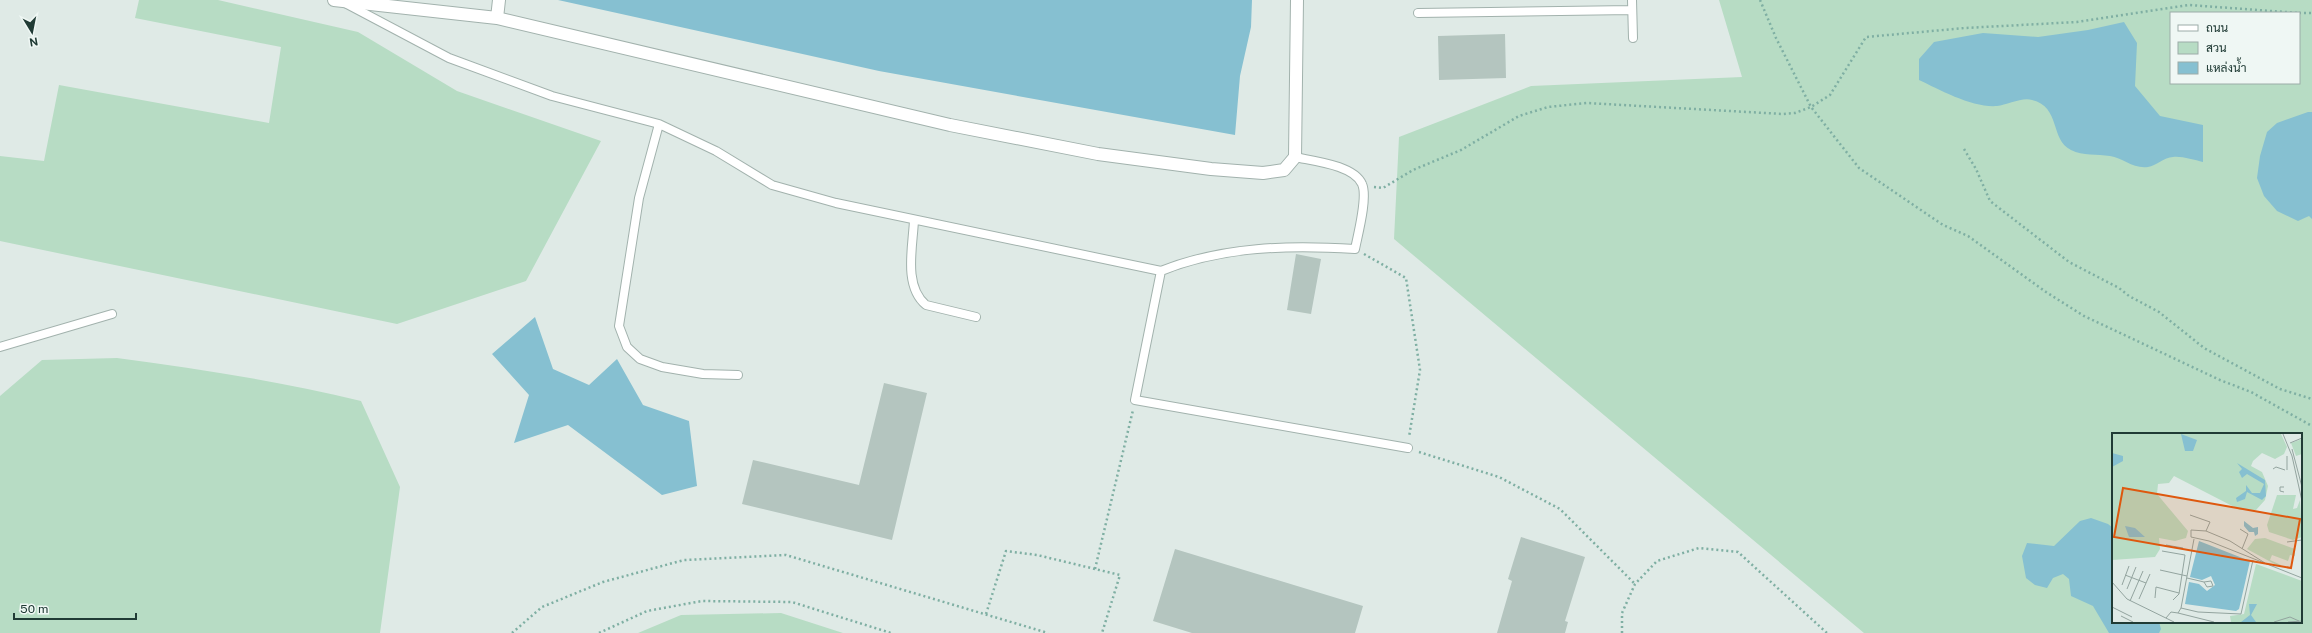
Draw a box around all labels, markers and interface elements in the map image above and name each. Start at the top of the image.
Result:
north arrow [12,12,52,52]
legend [2170,12,2300,84]
text: ถนน [2206,21,2229,35]
text: N [28,35,39,49]
text: สวน [2206,41,2227,55]
text: แหล่งน้ำ [2206,57,2246,75]
inset map [2112,433,2302,623]
scale bar [14,595,136,621]
text: 50 m [20,602,48,616]

